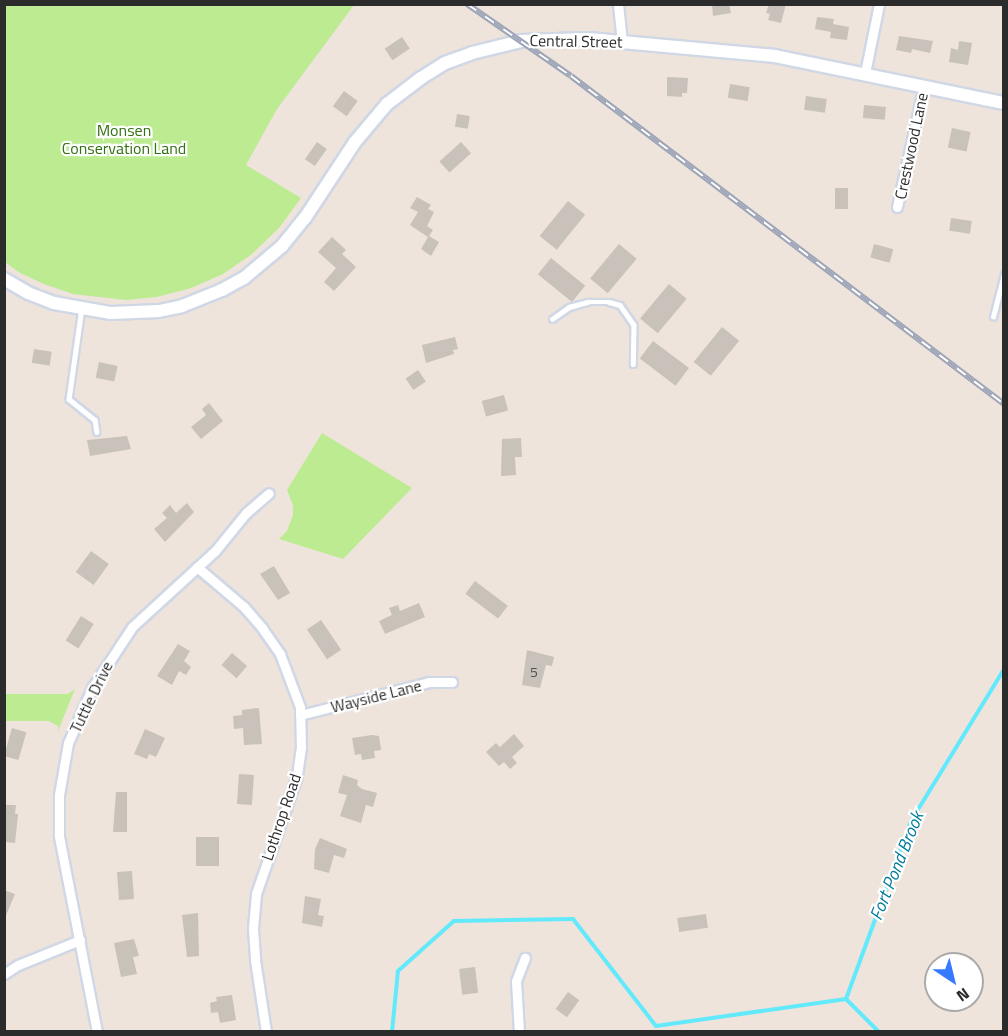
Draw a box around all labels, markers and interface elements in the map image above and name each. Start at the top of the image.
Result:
street label: Central Street [529,31,623,51]
street label: Crestwood Lane [890,91,932,201]
park label: Monsen Conservation Land [62,120,186,158]
street label: Tuttle Drive [65,658,117,736]
house number: 5 [530,664,538,680]
street label: Wayside Lane [329,675,423,717]
street label: Lothrop Road [257,771,305,863]
water label: Fort Pond Brook [865,809,929,923]
north arrow [924,952,984,1012]
text: N [952,982,975,1008]

